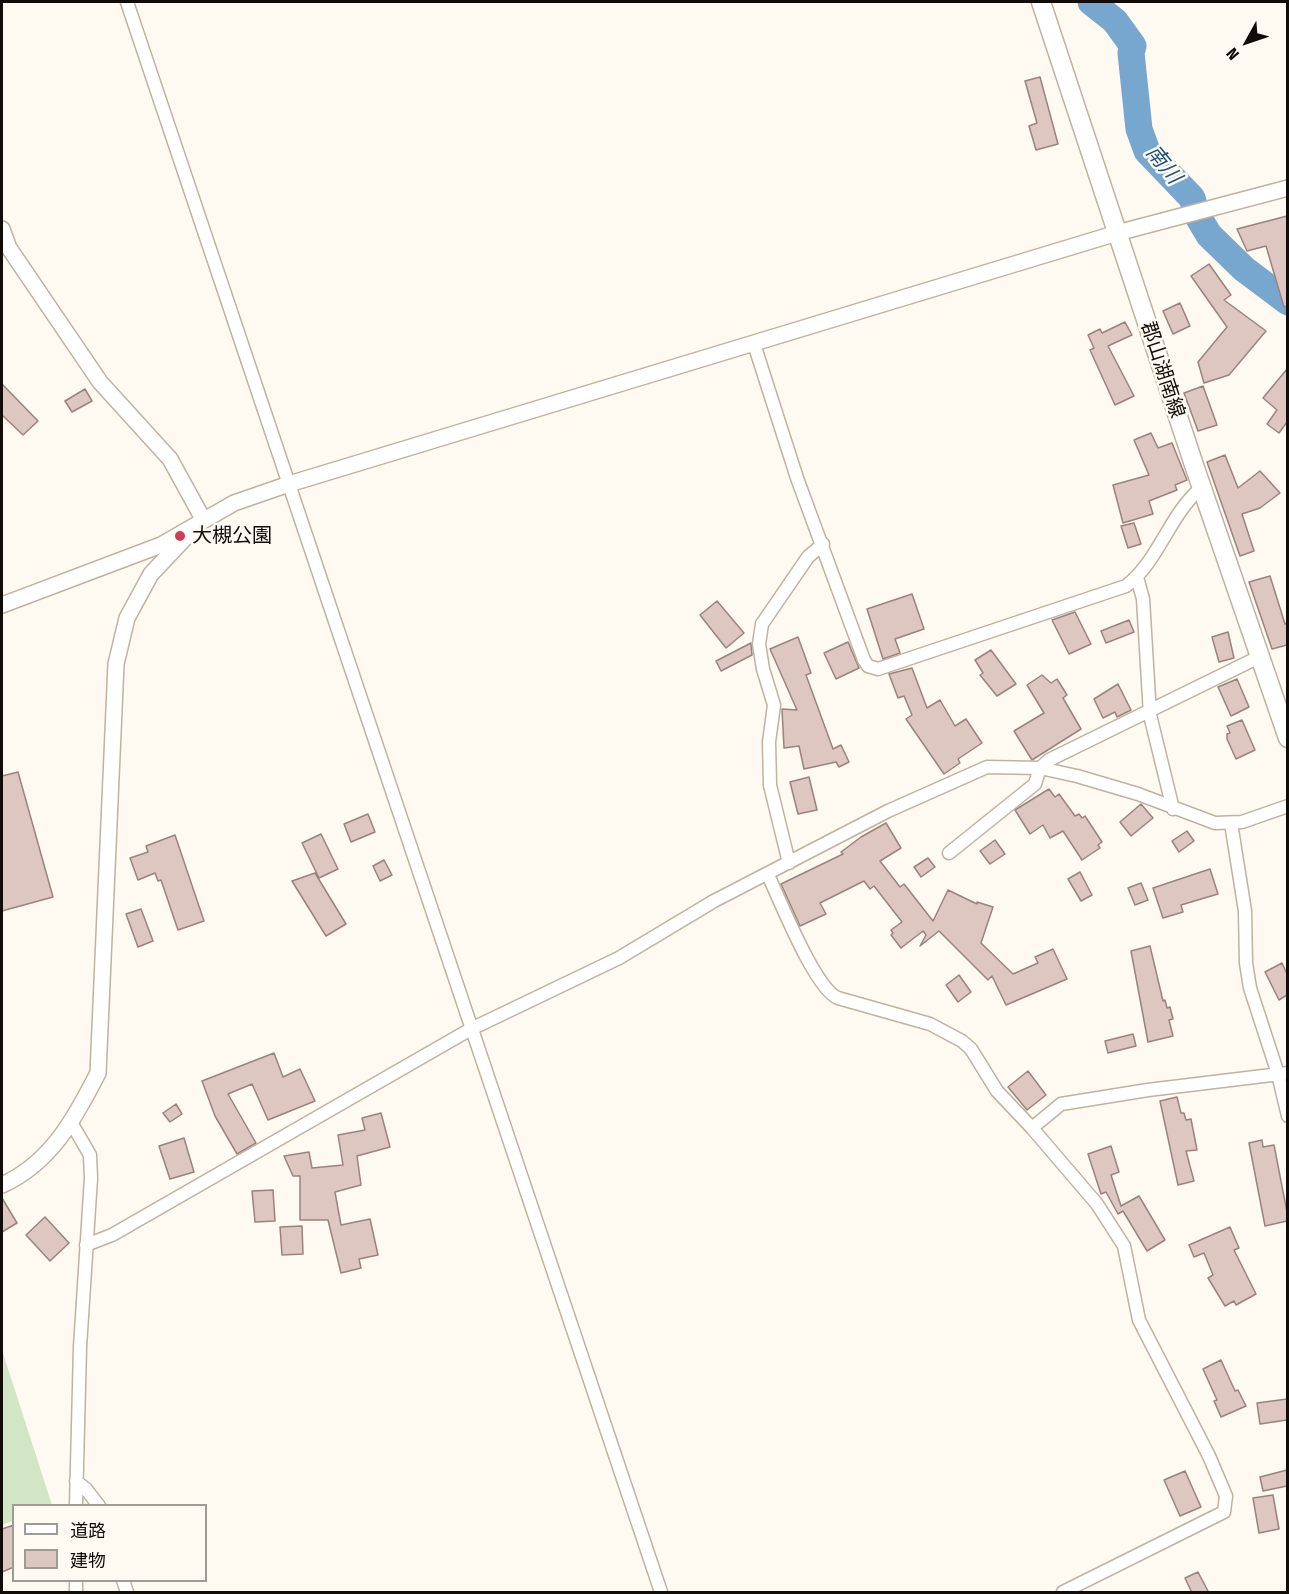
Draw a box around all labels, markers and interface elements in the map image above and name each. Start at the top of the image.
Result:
north arrow [1217,12,1277,72]
text: N [1222,44,1243,64]
water label: 南川 [1140,141,1186,189]
street label: 郡山湖南線 [1135,319,1189,421]
place label: 大槻公園 [192,524,272,548]
marker: 大槻公園 [173,529,187,543]
legend [12,1504,207,1582]
text: 道路 [70,1520,106,1542]
text: 建物 [70,1550,106,1572]

